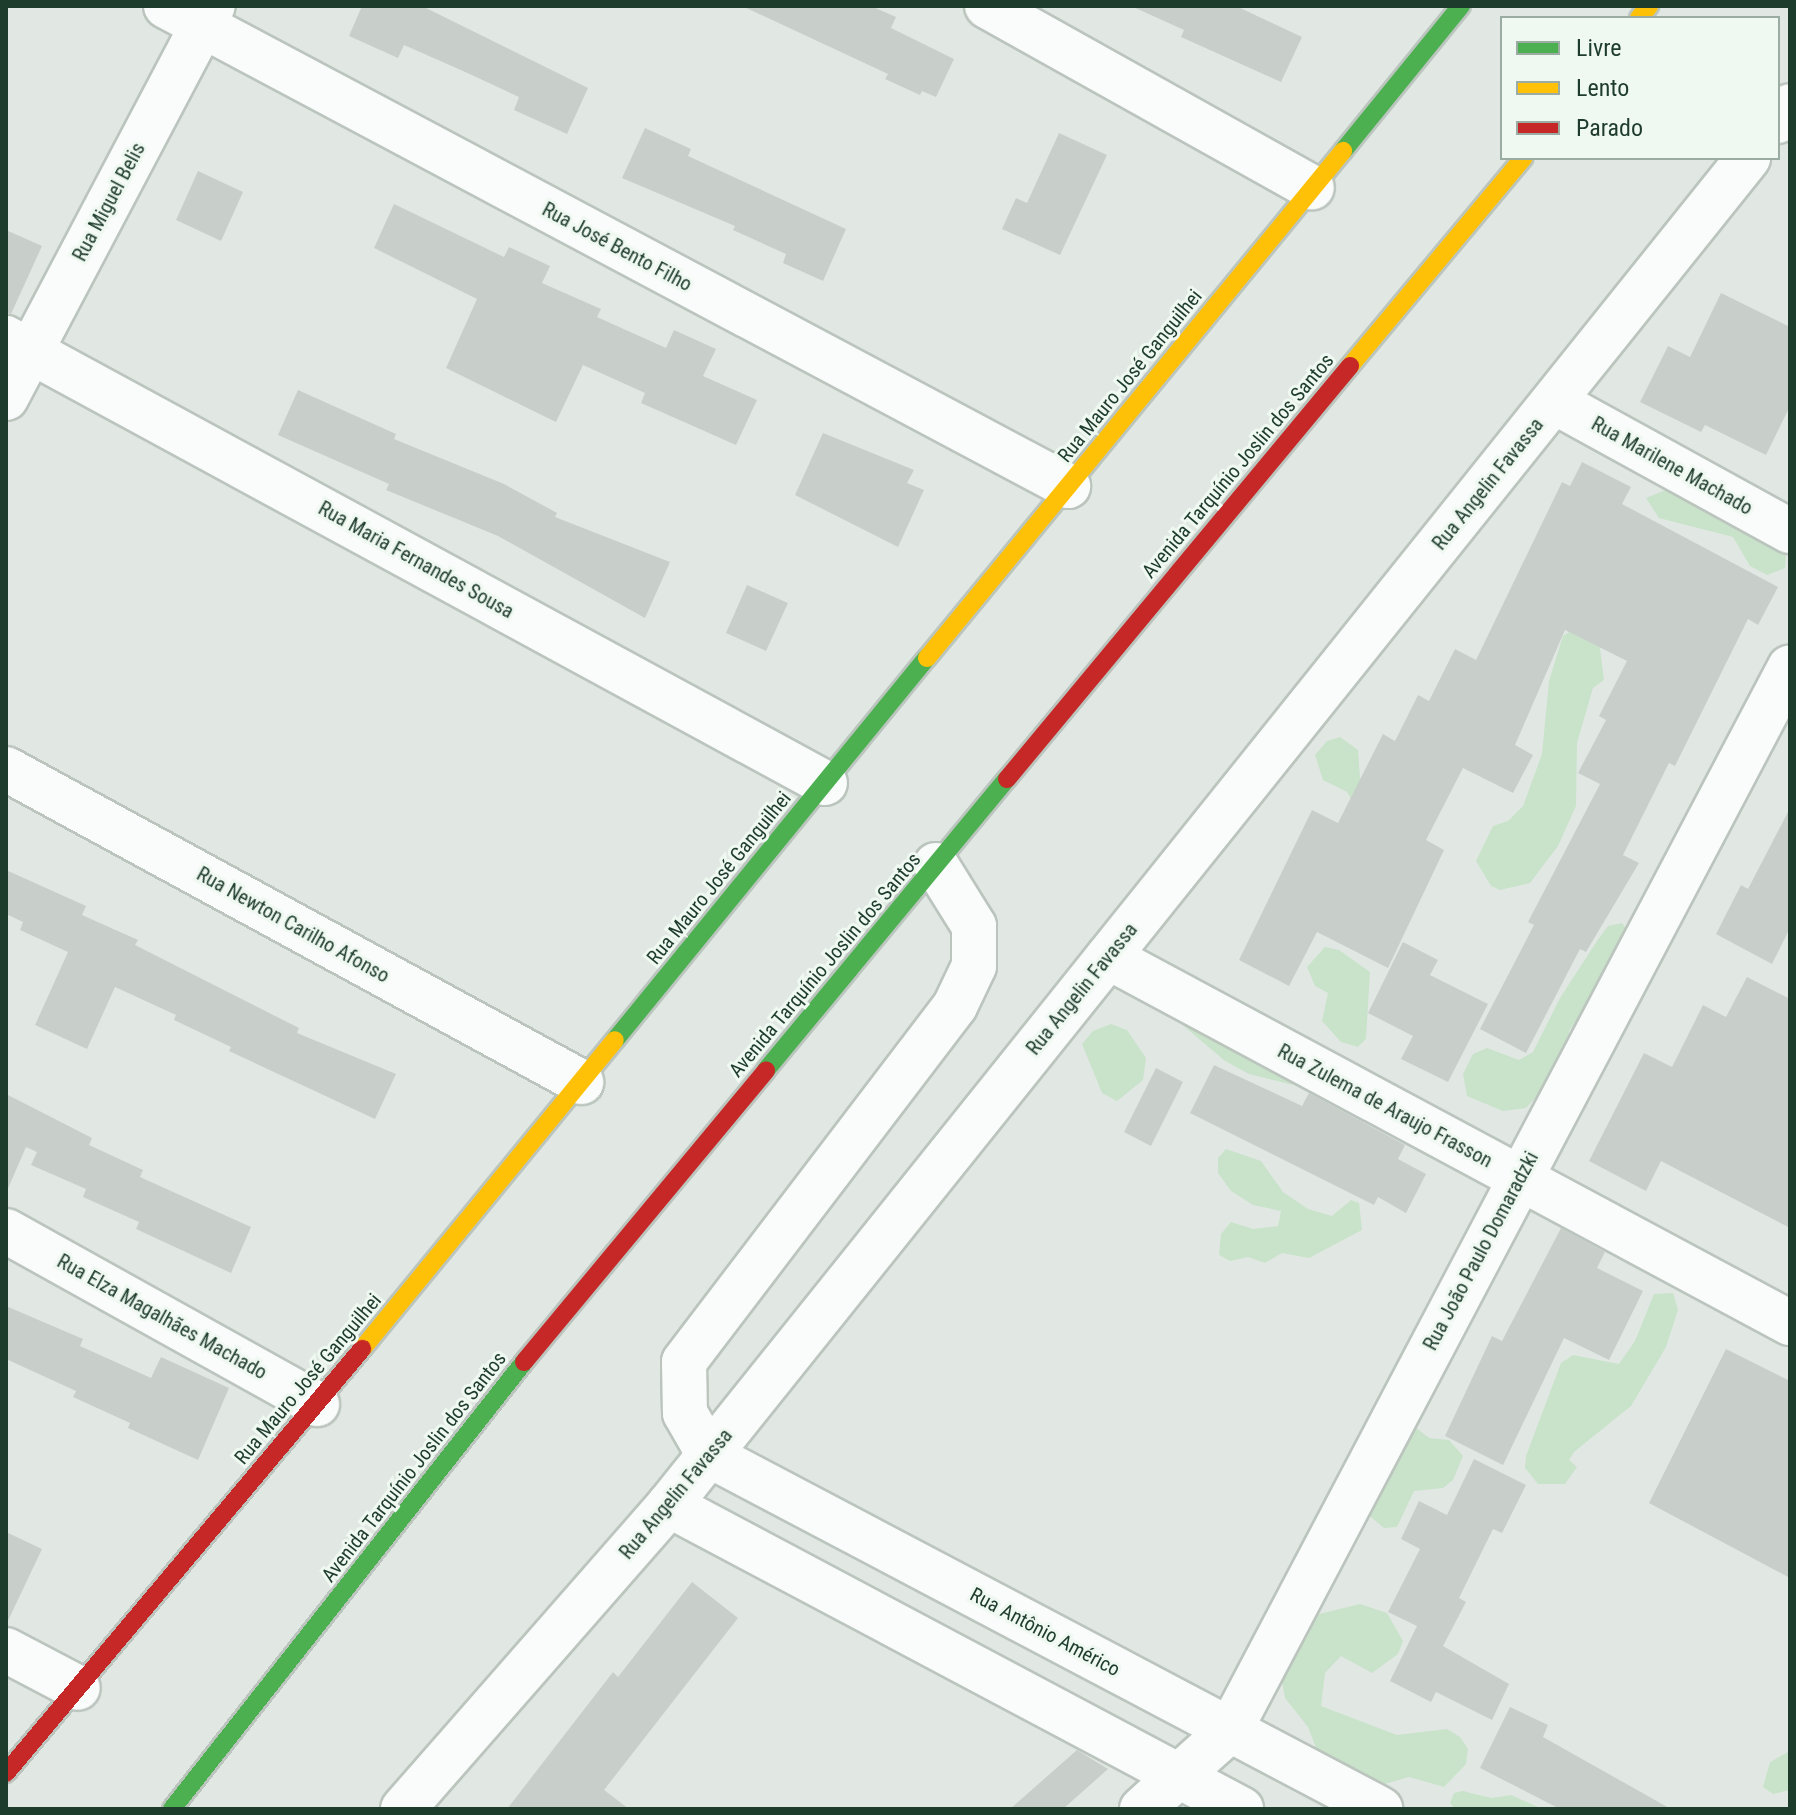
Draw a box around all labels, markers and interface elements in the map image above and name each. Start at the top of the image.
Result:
legend [1500,16,1780,160]
text: Livre [1576,34,1622,62]
text: Lento [1576,74,1629,102]
text: Parado [1576,114,1643,142]
street label: Rua Miguel Belis [68,139,150,265]
street label: Rua José Bento Filho [538,197,696,297]
street label: Rua Mauro José Ganguilhei [1053,285,1207,467]
street label: Avenida Tarquínio Joslin dos Santos [1137,349,1339,583]
street label: Rua Marilene Machado [1587,412,1757,520]
street label: Rua Angelin Favassa [1427,413,1549,555]
street label: Rua Maria Fernandes Sousa [314,496,518,624]
street label: Rua Mauro José Ganguilhei [642,787,796,969]
street label: Avenida Tarquínio Joslin dos Santos [724,848,926,1082]
street label: Rua Newton Carilho Afonso [193,862,393,988]
street label: Rua Angelin Favassa [1021,918,1143,1060]
street label: Rua Zulema de Araujo Frasson [1274,1039,1496,1173]
street label: Rua João Paulo Domaradzki [1418,1148,1544,1354]
street label: Rua Elza Magalhães Machado [53,1249,271,1385]
street label: Rua Mauro José Ganguilhei [230,1289,386,1469]
street label: Avenida Tarquínio Joslin dos Santos [317,1347,511,1587]
street label: Rua Angelin Favassa [614,1424,738,1564]
street label: Rua Antônio Américo [966,1582,1124,1682]

